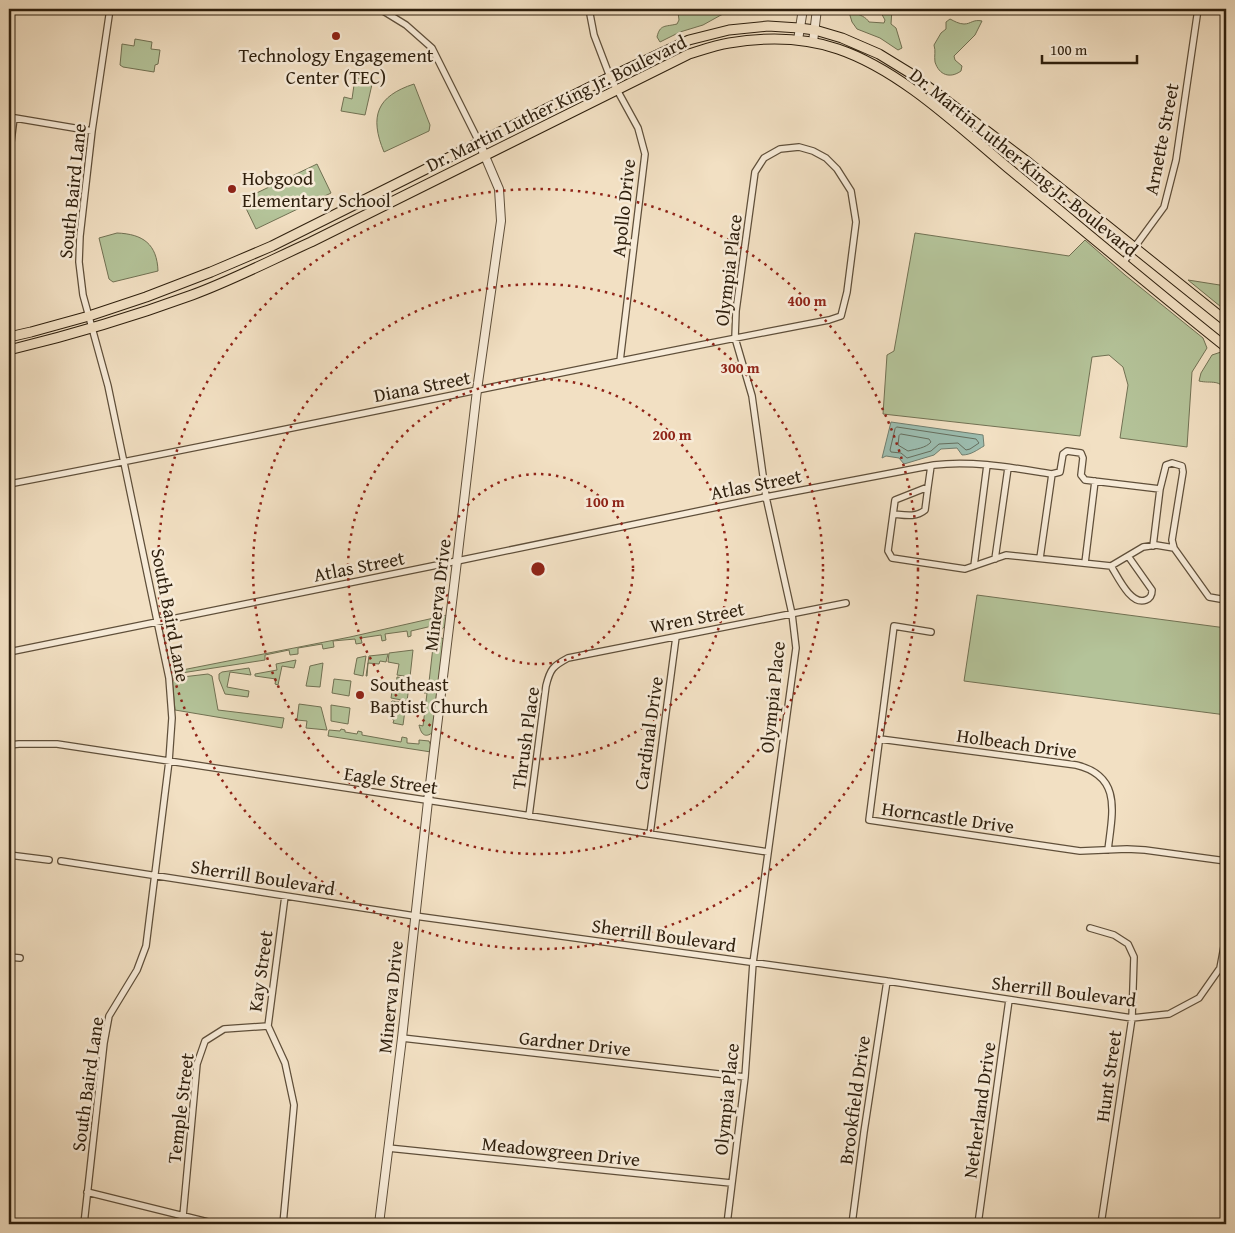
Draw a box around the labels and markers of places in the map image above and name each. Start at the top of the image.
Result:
marker: Technology Engagement Center (TEC) [330,30,342,42]
place label: Technology Engagement Center (TEC) [238,41,434,91]
place label: Hobgood Elementary School [242,164,391,214]
marker: Hobgood Elementary School [226,183,238,195]
centre of rings [529,560,547,578]
place label: Southeast Baptist Church [370,670,488,720]
marker: Southeast Baptist Church [354,689,366,701]

